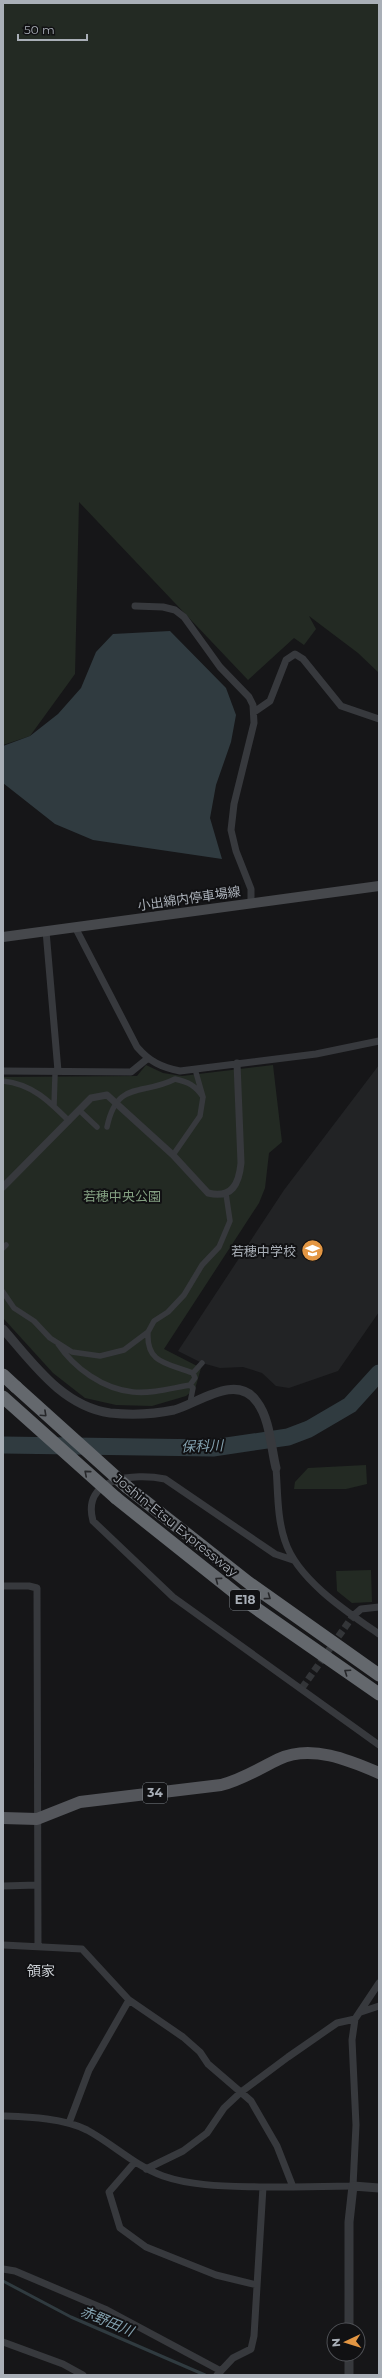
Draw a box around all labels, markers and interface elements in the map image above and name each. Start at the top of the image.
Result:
scale bar [18,16,87,42]
text: 50 m [24,22,55,37]
street label: 小出綿内停車場線 [136,883,242,913]
park label: 若穂中央公園 [83,1188,161,1204]
school or university icon: 若穂中学校 [299,1238,325,1264]
place label: 若穂中学校 [231,1243,296,1259]
one-way arrow [40,1409,47,1416]
water label: 保科川 [181,1436,225,1456]
street label: Joshin-Etsu Expressway [110,1469,242,1580]
one-way arrow [84,1470,91,1477]
one-way arrow [216,1578,223,1585]
road number: E18 [230,1590,260,1610]
one-way arrow [264,1592,271,1599]
one-way arrow [344,1669,351,1677]
road number: 34 [143,1783,167,1803]
district label: 領家 [27,1962,55,1980]
water label: 赤野田川 [78,2302,138,2341]
north arrow [326,2322,366,2362]
text: N [329,2338,343,2348]

